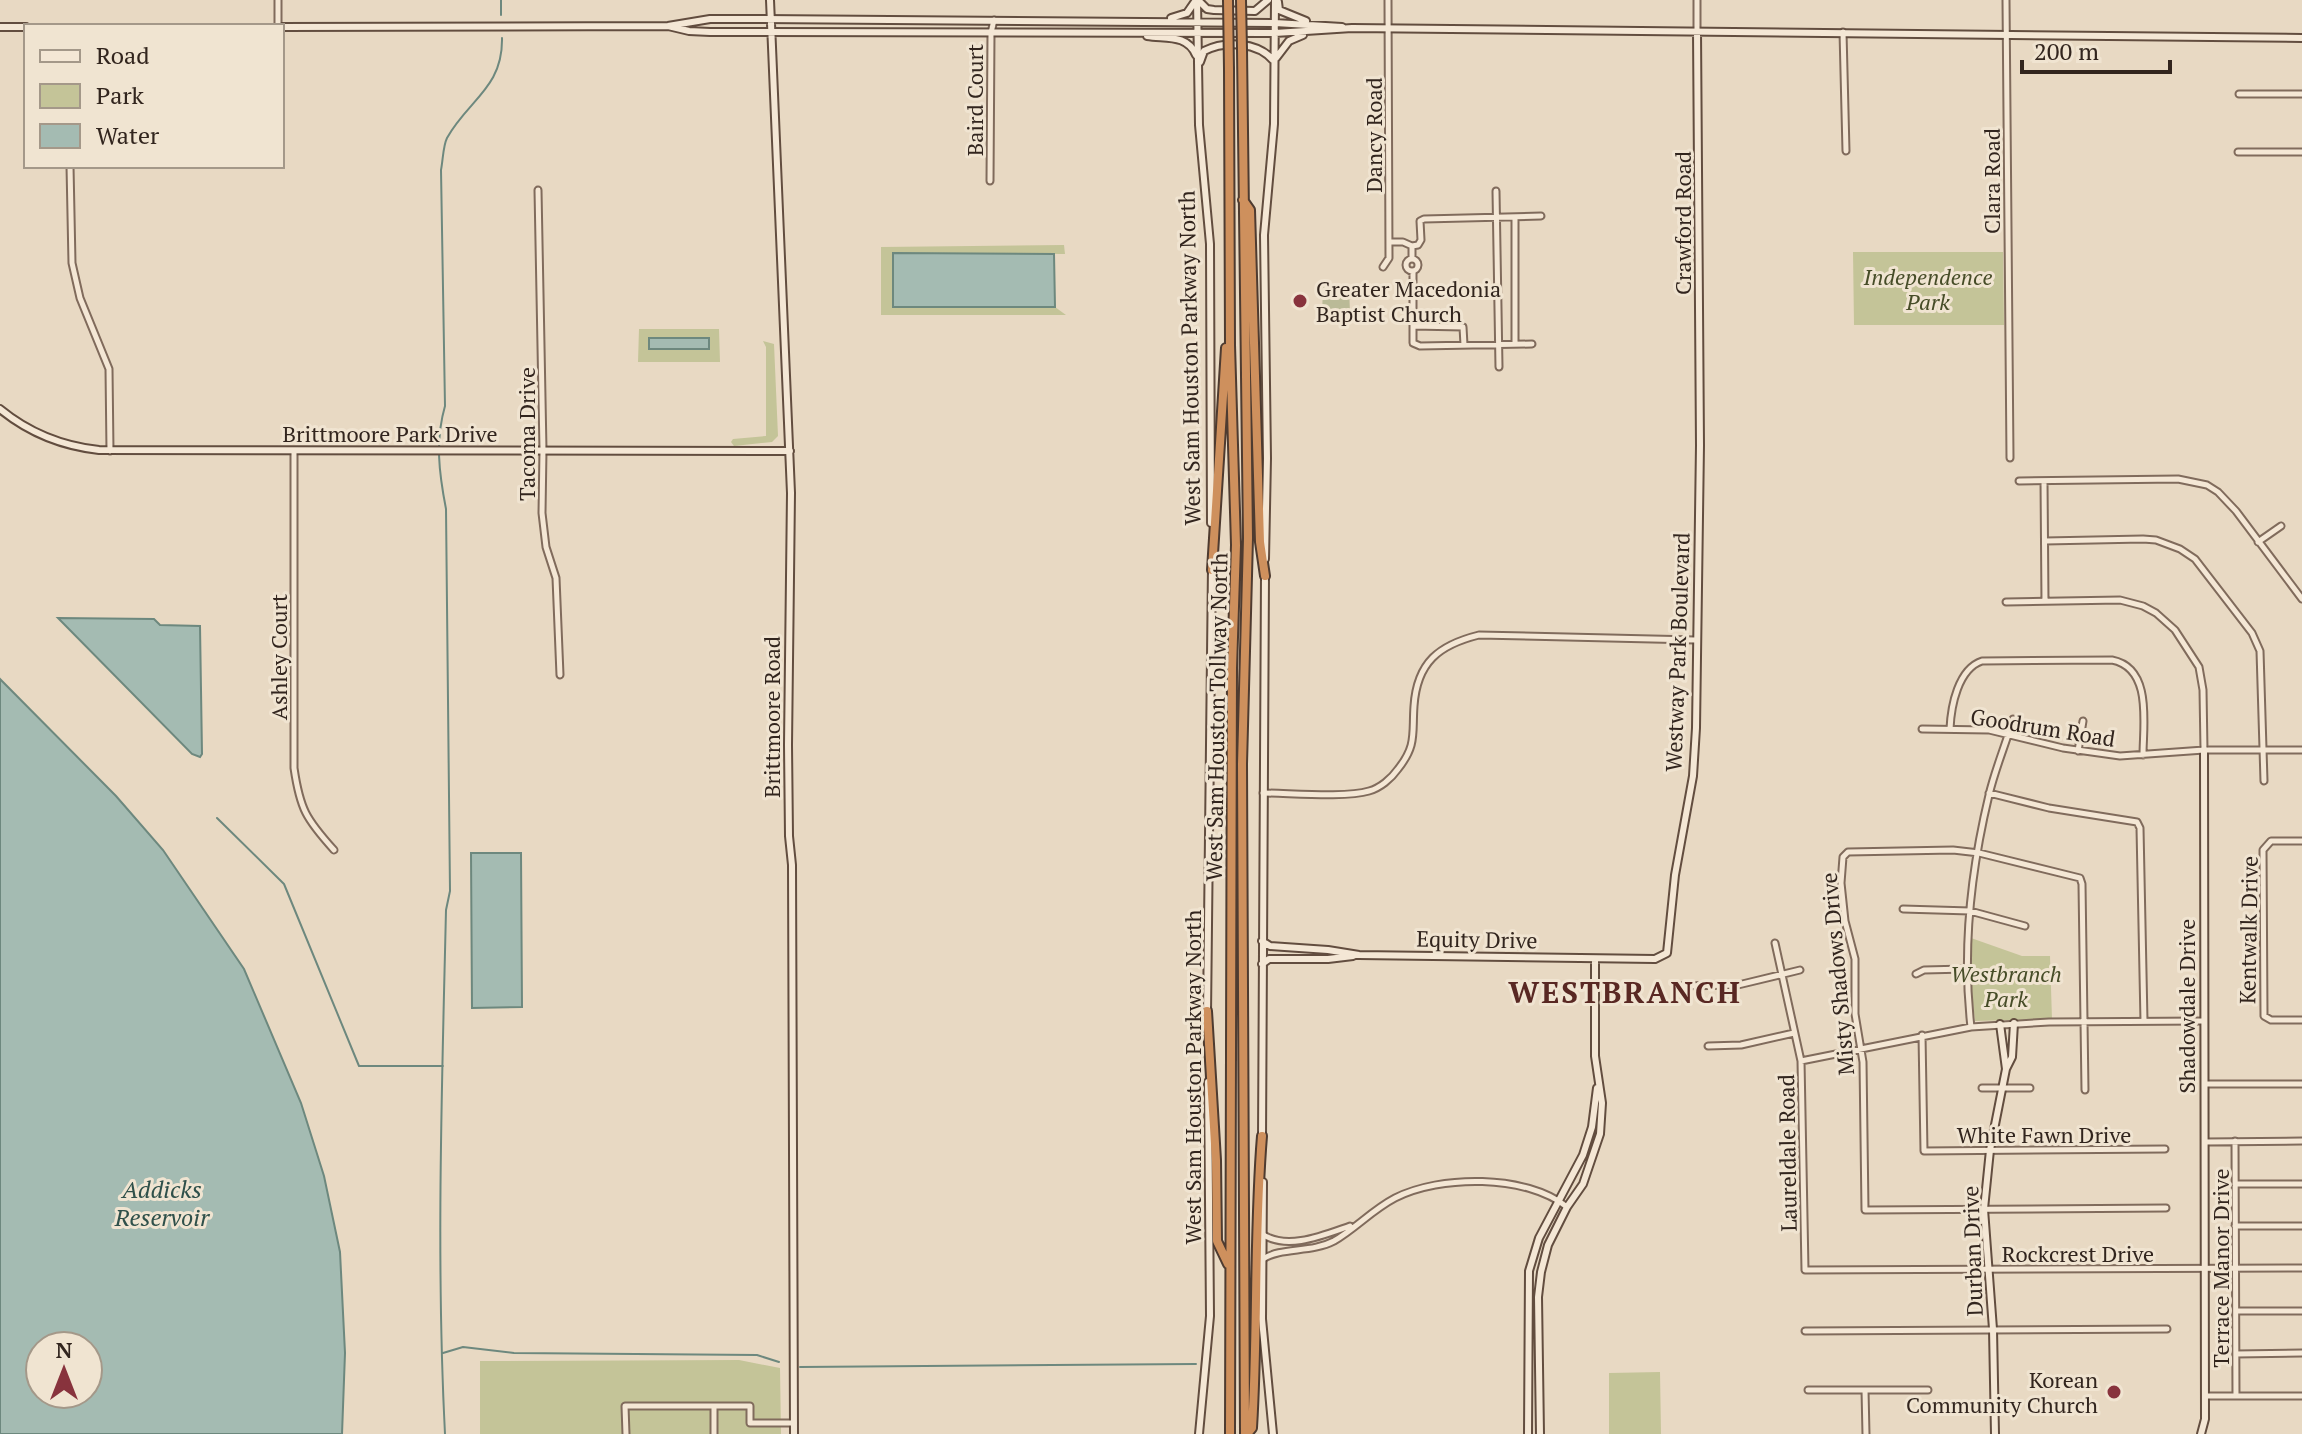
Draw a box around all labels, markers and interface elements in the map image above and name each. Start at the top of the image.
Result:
legend [24,24,284,168]
scale bar [2022,24,2170,74]
text: 200 m [2034,35,2099,67]
text: Road [96,39,150,71]
street label: Baird Court [960,44,989,156]
street label: Dancy Road [1359,77,1388,193]
text: Park [96,79,145,111]
text: Water [96,119,160,151]
street label: Clara Road [1977,128,2006,234]
street label: Crawford Road [1668,151,1697,295]
street label: West Sam Houston Parkway North [1172,190,1206,526]
park label: Independence Park [1863,262,1992,316]
place label: Greater Macedonia Baptist Church [1316,274,1501,328]
marker: Greater Macedonia Baptist Church [1291,292,1309,310]
street label: Tacoma Drive [512,367,541,501]
street label: Brittmoore Park Drive [283,419,497,448]
street label: Westway Park Boulevard [1658,532,1696,772]
street label: West Sam Houston Tollway North [1199,552,1233,882]
street label: Ashley Court [264,594,293,720]
street label: Brittmoore Road [757,636,786,798]
street label: Goodrum Road [1969,701,2117,753]
street label: Kentwalk Drive [2232,856,2264,1004]
street label: Misty Shadows Drive [1814,872,1860,1076]
street label: West Sam Houston Parkway North [1178,909,1207,1244]
street label: Shadowdale Drive [2172,919,2201,1093]
street label: Equity Drive [1416,923,1538,955]
park label: Westbranch Park [1950,959,2062,1013]
district label: WESTBRANCH [1508,972,1742,1012]
street label: Laureldale Road [1771,1074,1803,1232]
street label: White Fawn Drive [1957,1120,2131,1149]
street label: Terrace Manor Drive [2206,1168,2235,1368]
water label: Addicks Reservoir [114,1173,211,1233]
street label: Durban Drive [1955,1185,1989,1317]
street label: Rockcrest Drive [2002,1239,2154,1268]
north arrow [24,1330,104,1410]
text: N [56,1335,73,1364]
place label: Korean Community Church [1906,1365,2098,1419]
marker: Korean Community Church [2105,1383,2123,1401]

